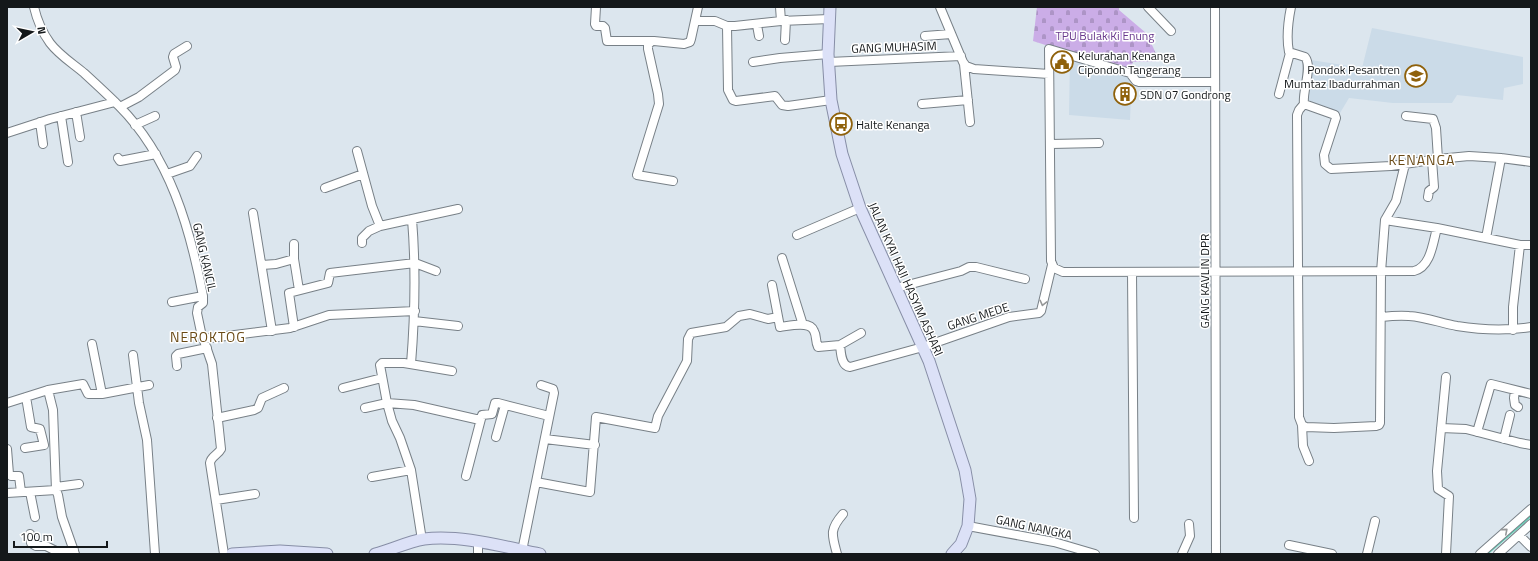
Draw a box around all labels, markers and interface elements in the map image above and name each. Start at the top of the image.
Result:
north arrow [12,12,52,52]
text: N [33,25,50,35]
park label: TPU Bulak Ki Enung [1056,26,1154,45]
street label: GANG MUHASIM [851,36,937,58]
place label: Kelurahan Kenanga Cipondoh Tangerang [1078,46,1181,79]
public building icon: Kelurahan Kenanga Cipondoh Tangerang [1049,49,1075,75]
place label: Pondok Pesantren Mumtaz Ibadurrahman [1284,60,1400,93]
school or university icon: Pondok Pesantren Mumtaz Ibadurrahman [1403,63,1429,89]
building icon: SDN 07 Gondrong [1112,81,1138,107]
place label: SDN 07 Gondrong [1140,85,1231,104]
bus stop icon: Halte Kenanga [828,111,854,137]
place label: Halte Kenanga [856,115,930,134]
district label: KENANGA [1389,149,1455,170]
street label: JALAN KYAI HAJI HASYIM ASHARI [863,199,949,359]
street label: GANG KANCIL [188,221,222,293]
street label: GANG KAVLIN DPR [1195,233,1214,329]
street label: GANG MEDE [945,297,1012,335]
one-way arrow [1039,299,1048,306]
district label: NEROKTOG [170,326,246,347]
street label: GANG NANGKA [994,510,1074,544]
scale bar [14,523,107,549]
text: 100 m [20,527,53,546]
one-way arrow [1500,529,1508,536]

